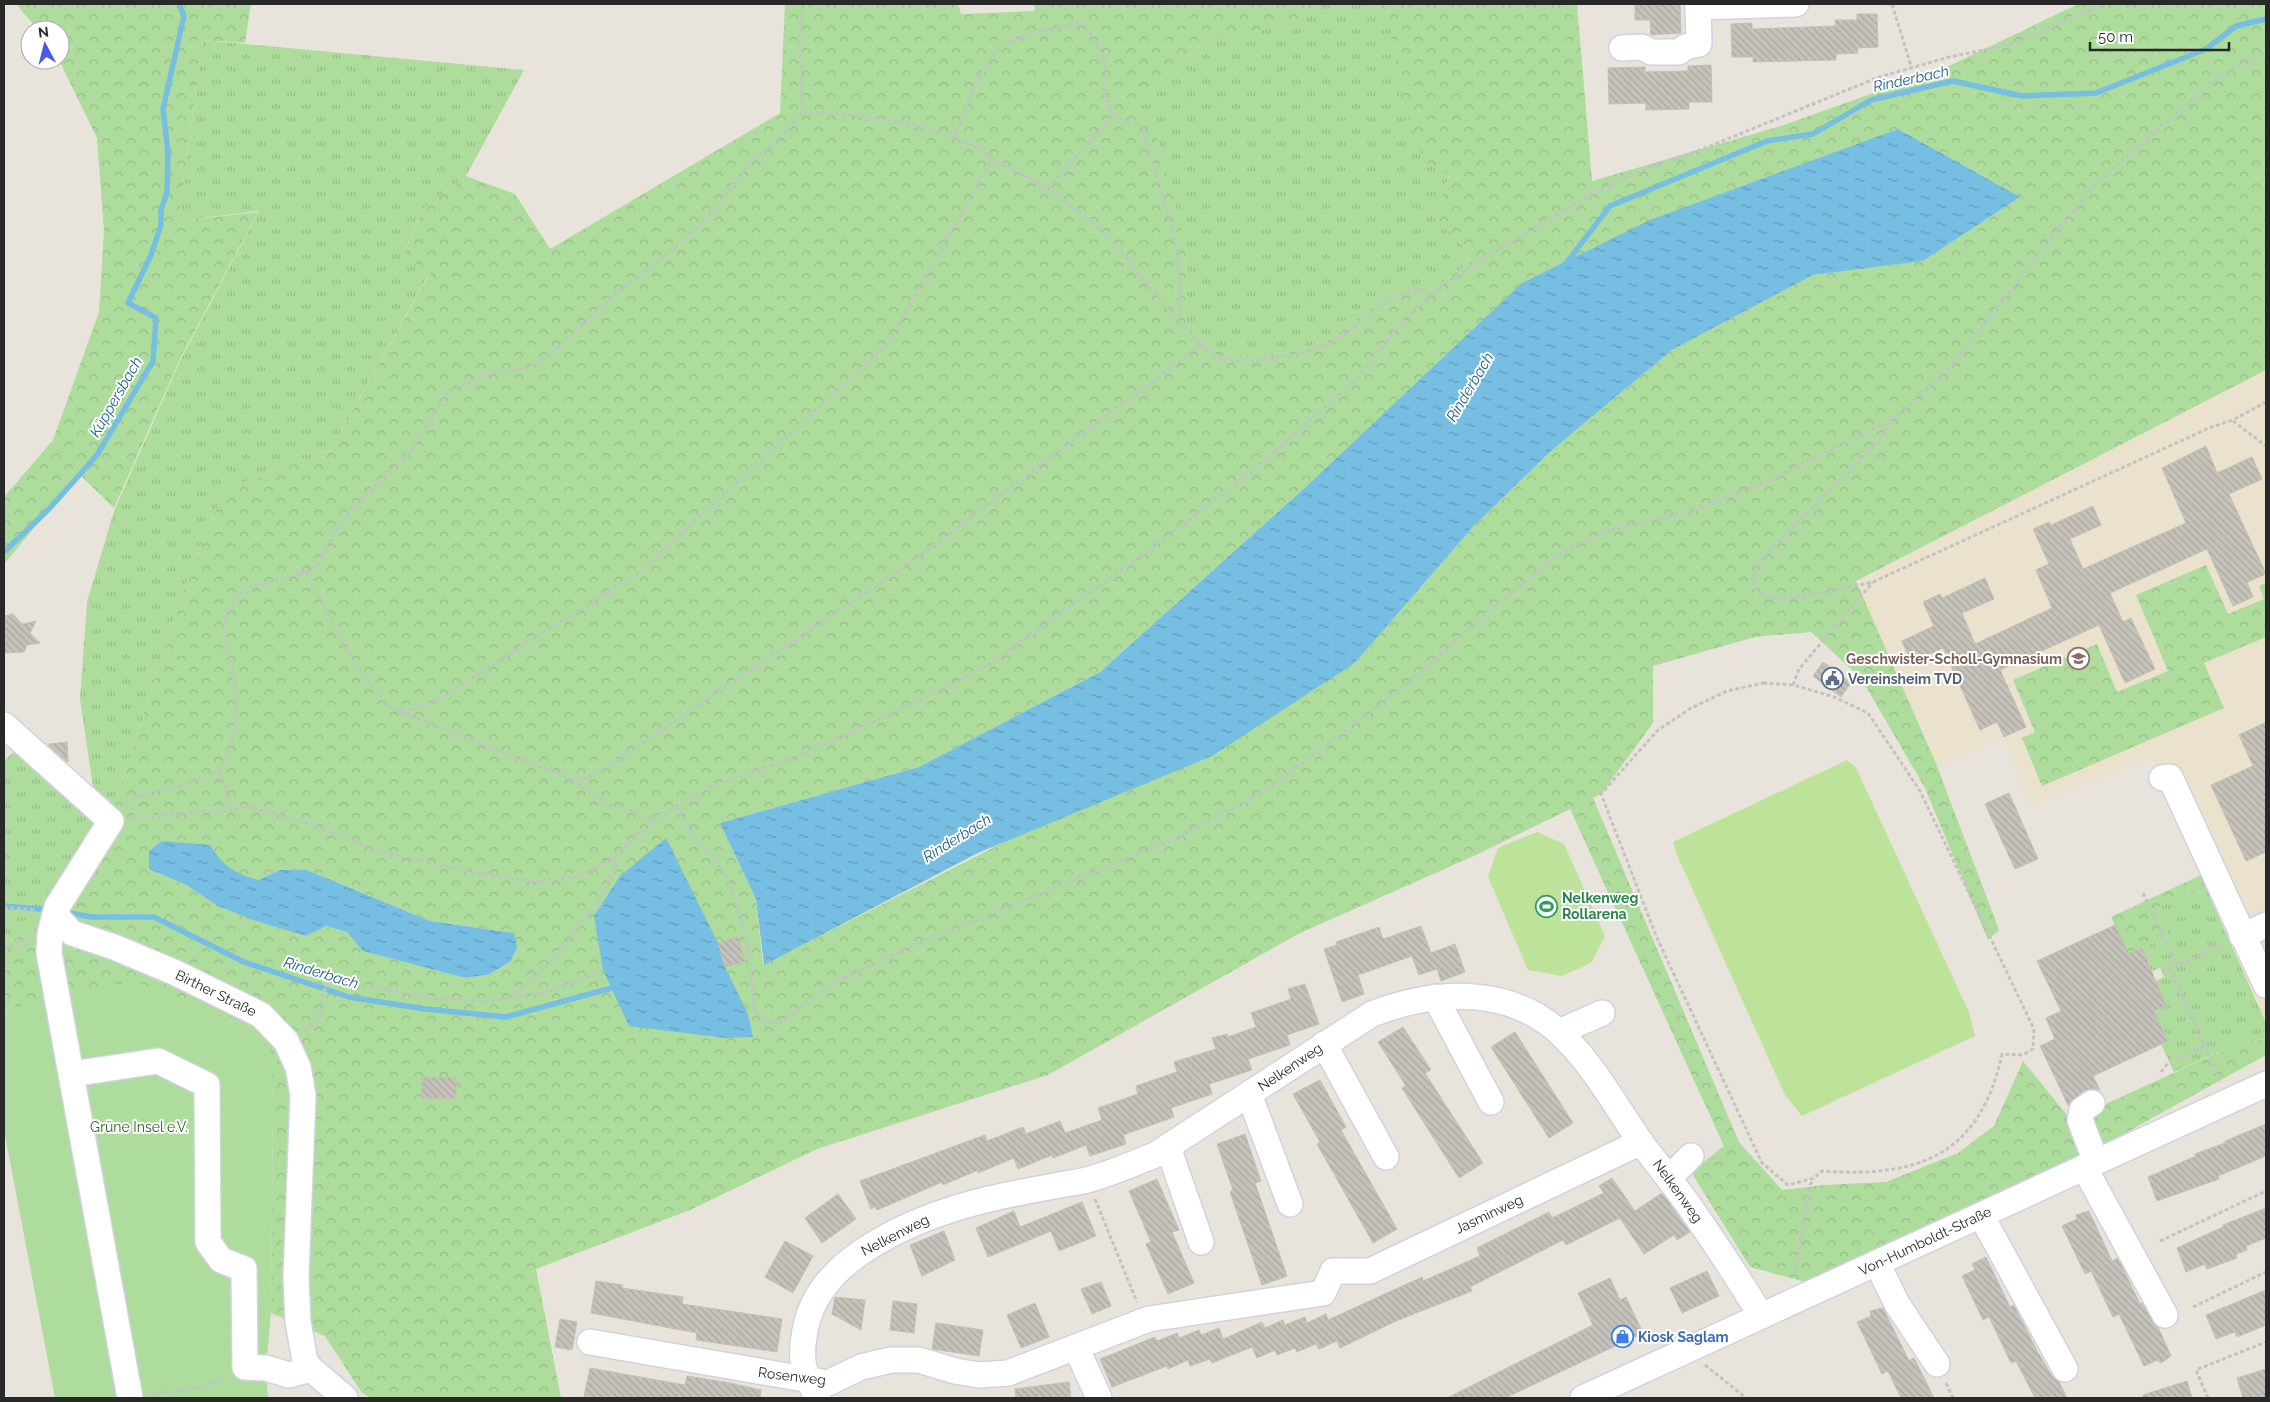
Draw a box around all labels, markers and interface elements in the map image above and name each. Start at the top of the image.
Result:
north arrow [20,20,70,70]
scale bar [2090,20,2229,52]
text: N [37,24,50,41]
text: 50 m [2098,28,2133,46]
water label: Rinderbach [1871,62,1951,96]
water label: Rinderbach [1442,349,1498,425]
water label: Küppersbach [86,354,146,440]
school or university icon: Geschwister-Scholl-Gymnasium [2066,647,2090,671]
place label: Geschwister-Scholl-Gymnasium [1846,651,2062,667]
public building icon: Vereinsheim TVD [1820,667,1844,691]
place label: Vereinsheim TVD [1848,671,1962,687]
water label: Rinderbach [920,810,994,866]
place label: Nelkenweg Rollarena [1562,890,1638,922]
sports icon: Nelkenweg Rollarena [1534,894,1558,918]
water label: Rinderbach [281,953,361,993]
street label: Birther Straße [173,967,259,1019]
street label: Nelkenweg [1255,1040,1325,1094]
park label: Grüne Insel e.V. [90,1119,188,1135]
street label: Nelkenweg [1650,1156,1706,1226]
street label: Jasminweg [1453,1191,1525,1237]
street label: Von-Humboldt-Straße [1856,1203,1994,1279]
street label: Nelkenweg [858,1211,932,1259]
shop icon: Kiosk Saglam [1610,1325,1634,1349]
place label: Kiosk Saglam [1638,1329,1728,1345]
street label: Rosenweg [757,1364,827,1388]

